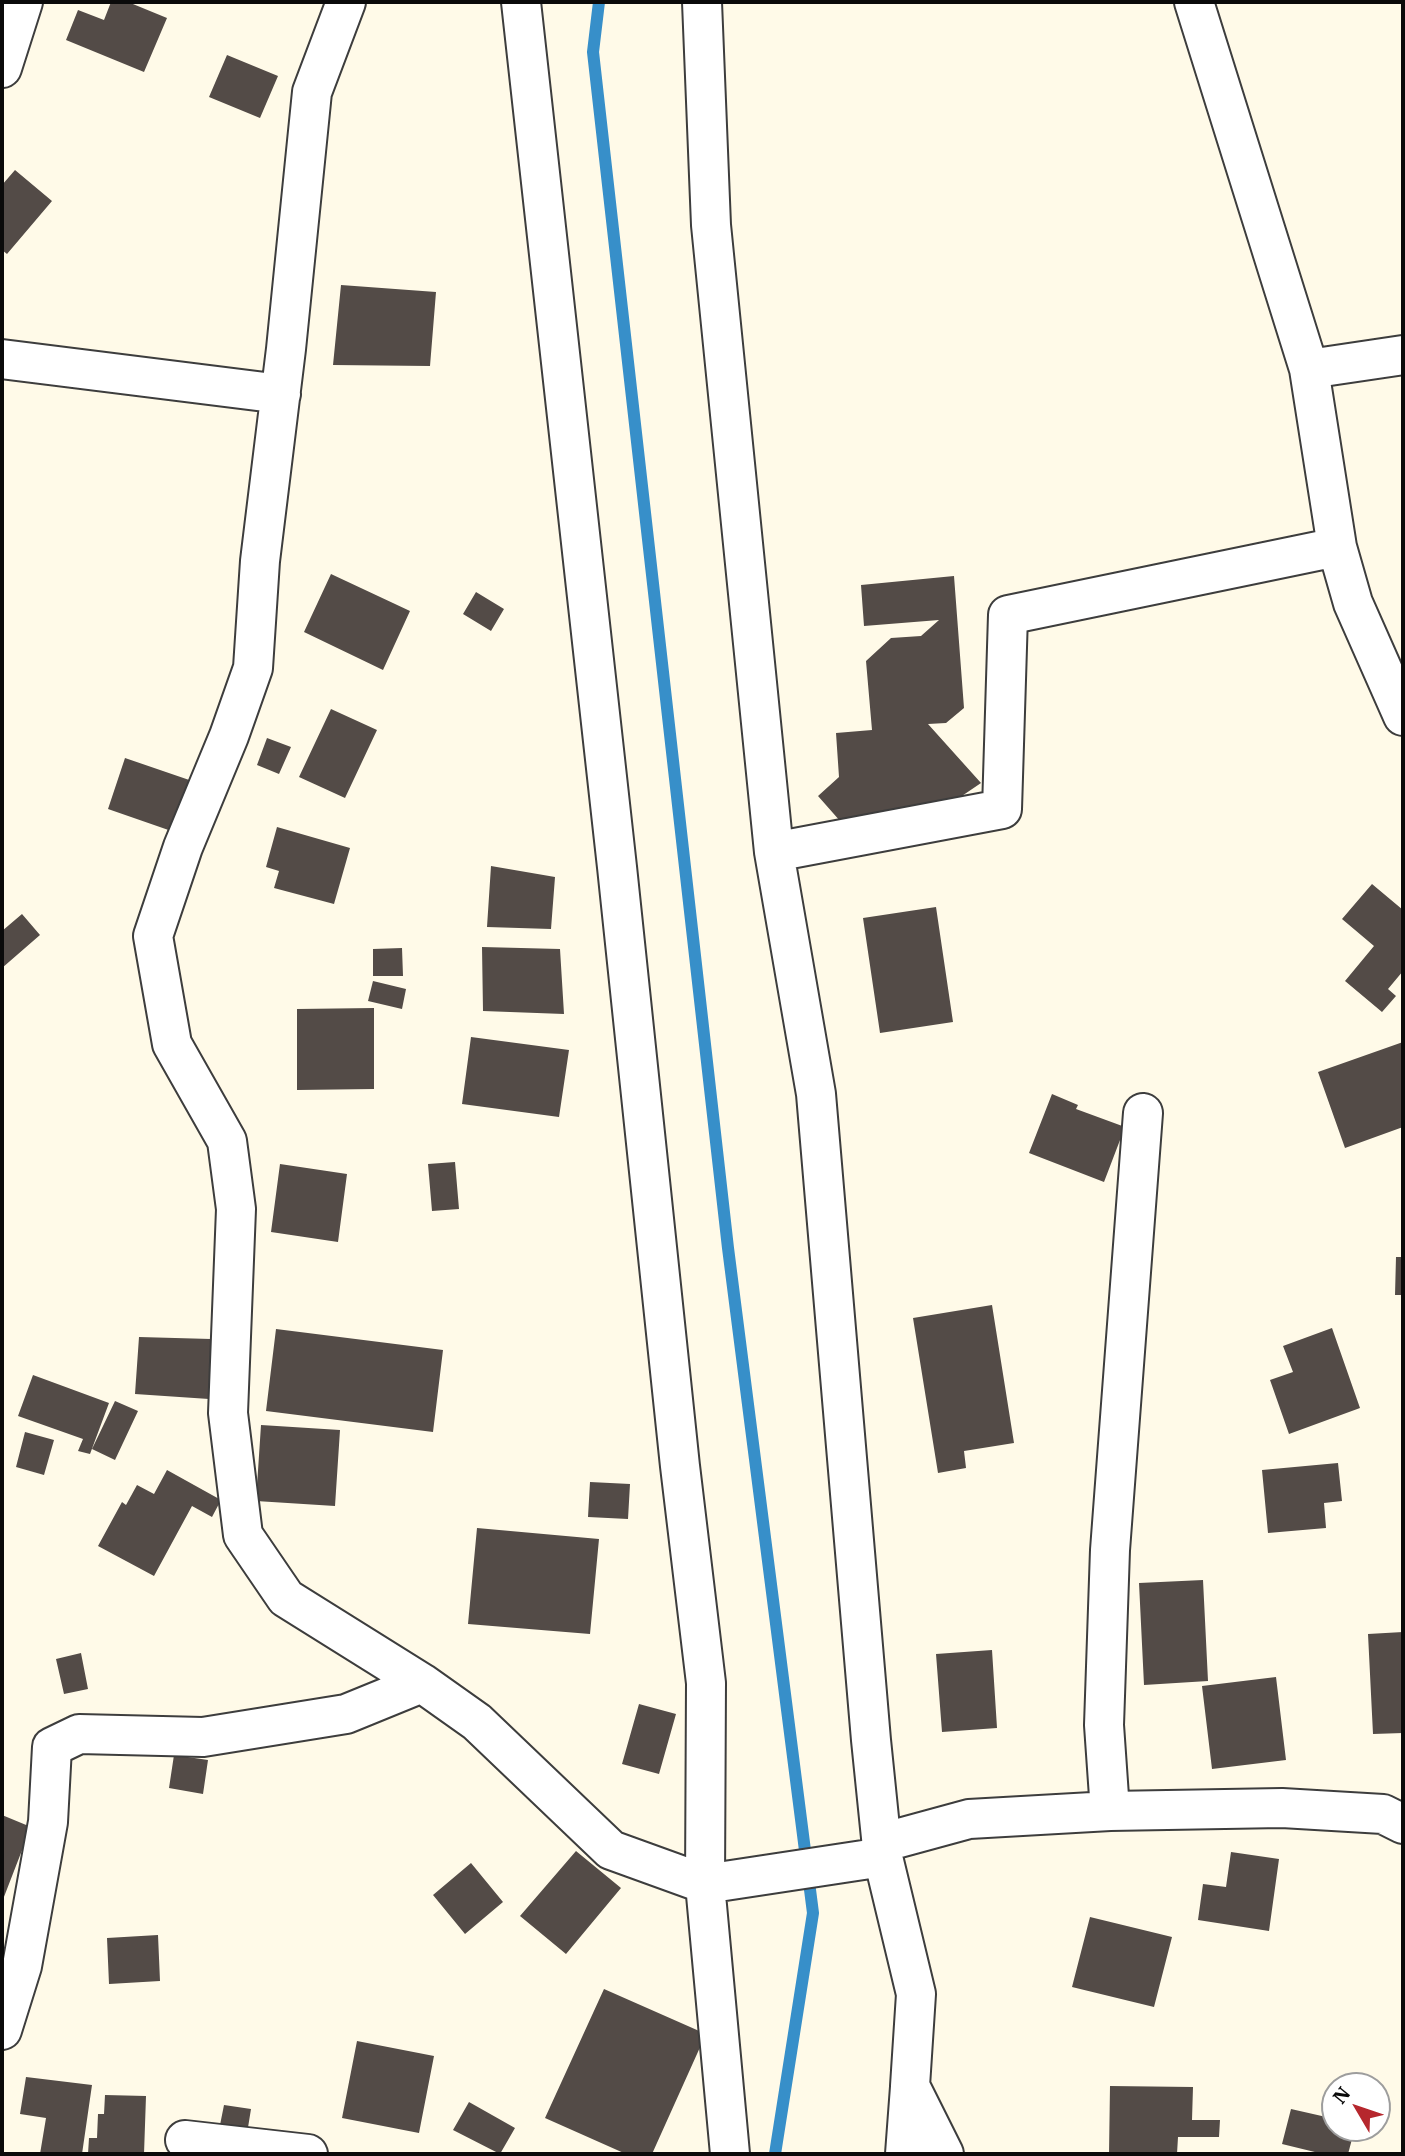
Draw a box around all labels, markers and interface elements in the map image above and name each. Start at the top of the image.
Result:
north arrow [1321,2072,1391,2142]
text: N [1327,2082,1355,2108]

